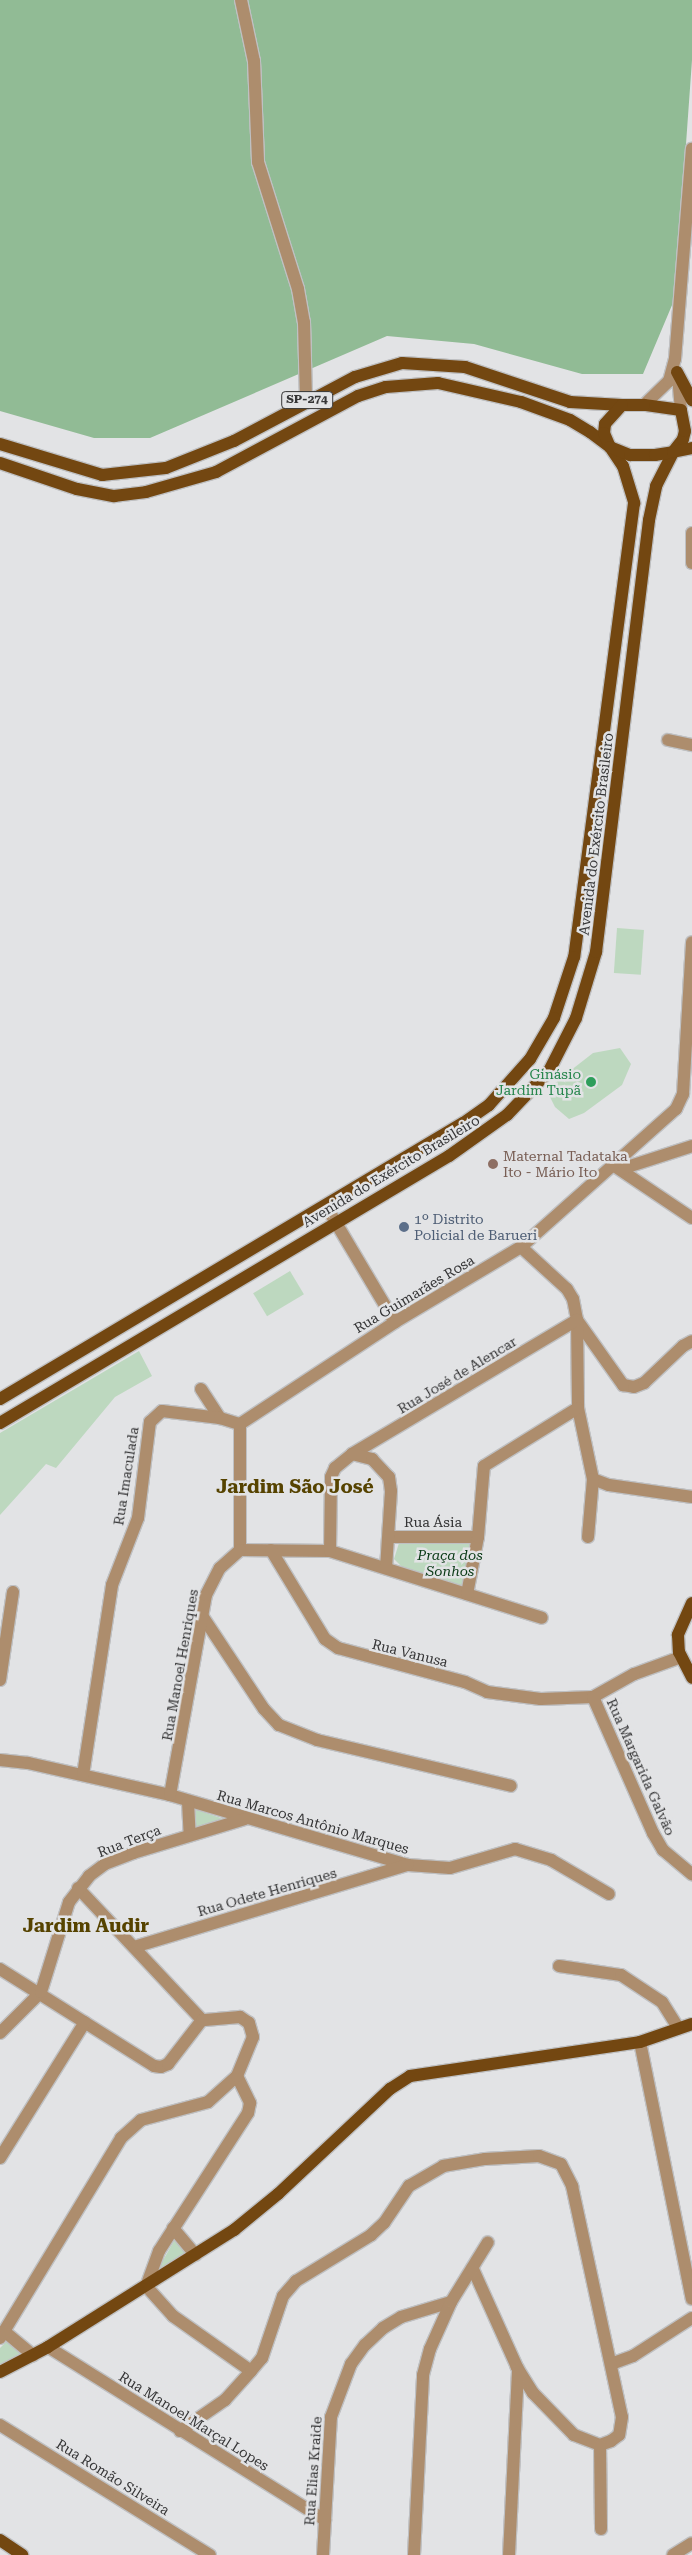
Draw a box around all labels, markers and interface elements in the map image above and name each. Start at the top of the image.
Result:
road number: SP-274 [281,390,333,410]
street label: Avenida do Exército Brasileiro [575,732,617,936]
place label: Ginásio Jardim Tupã [496,1066,581,1098]
marker: Ginásio Jardim Tupã [585,1076,597,1088]
street label: Avenida do Exército Brasileiro [299,1111,483,1231]
place label: Maternal Tadataka Ito - Mário Ito [503,1148,628,1180]
marker: Maternal Tadataka Ito - Mário Ito [487,1158,499,1170]
place label: 1º Distrito Policial de Barueri [414,1211,537,1244]
marker: 1º Distrito Policial de Barueri [398,1221,410,1233]
street label: Rua Guimarães Rosa [351,1251,477,1337]
street label: Rua José de Alencar [394,1333,520,1417]
street label: Rua Imaculada [110,1425,142,1527]
district label: Jardim São José [216,1476,374,1498]
street label: Rua Ásia [404,1514,462,1530]
park label: Praça dos Sonhos [417,1547,483,1580]
street label: Rua Manoel Henriques [158,1588,202,1742]
street label: Rua Vanusa [370,1635,450,1671]
street label: Rua Margarida Galvão [603,1696,679,1838]
street label: Rua Marcos Antônio Marques [215,1787,411,1857]
street label: Rua Terça [95,1821,163,1861]
street label: Rua Odete Henriques [196,1864,338,1920]
district label: Jardim Audir [23,1915,149,1937]
street label: Rua Manoel Marçal Lopes [116,2368,272,2474]
street label: Rua Elias Kraide [301,2416,325,2526]
street label: Rua Romão Silveira [53,2435,173,2519]

